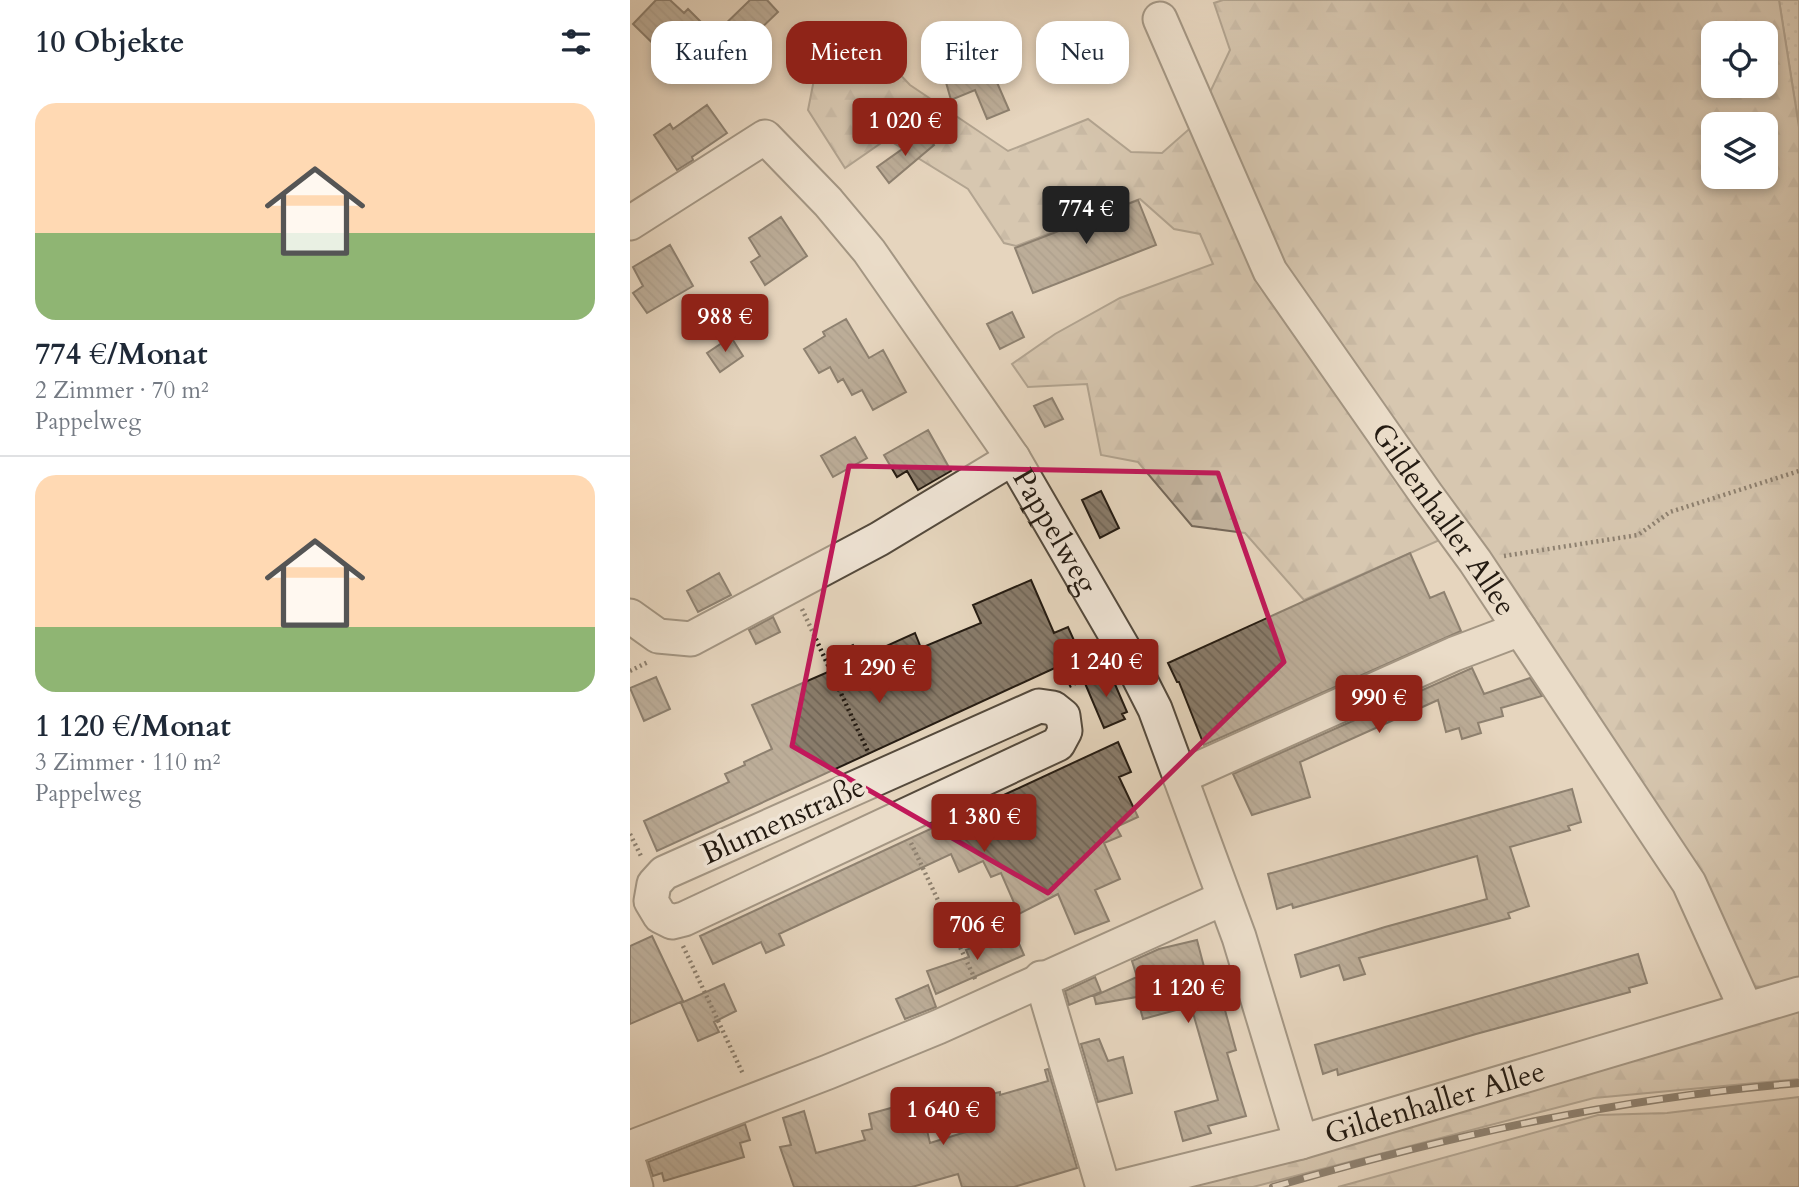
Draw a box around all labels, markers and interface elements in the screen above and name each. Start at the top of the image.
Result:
chip: Kaufen [651,21,772,84]
chip: Mieten [786,21,907,84]
chip: Filter [921,21,1022,84]
chip: Neu [1036,21,1129,84]
map controls [1701,21,1778,189]
button: locate [1701,21,1778,98]
text: 10 Objekte [35,22,185,63]
icon: filters [557,23,595,61]
pin: 1 020 € [840,99,970,158]
text: 1 020 € [868,105,942,136]
button: layers [1701,112,1778,189]
icon: home [252,148,378,274]
pin: 774 € [1037,187,1135,246]
text: 774 € [1058,193,1114,224]
pin: 988 € [676,294,774,354]
text: 988 € [697,301,753,332]
text: 774 €/Monat [35,334,207,375]
text: 2 Zimmer · 70 m² [35,375,209,406]
text: Pappelweg [35,406,141,437]
street label: Gildenhaller Allee [1361,415,1526,624]
street label: Pappelweg [1002,461,1107,602]
icon: home [252,520,378,646]
pin: 1 240 € [1041,640,1171,699]
pin: 1 290 € [814,646,944,705]
text: 1 240 € [1069,646,1143,677]
text: 1 290 € [842,652,916,683]
pin: 990 € [1330,676,1428,735]
text: 990 € [1351,682,1407,713]
text: 1 120 €/Monat [35,706,231,747]
text: 3 Zimmer · 110 m² [35,747,220,778]
street label: Blumenstraße [695,766,872,875]
text: Pappelweg [35,778,141,809]
pin: 1 380 € [919,794,1049,854]
text: 1 380 € [947,801,1021,832]
pin: 706 € [928,902,1026,962]
text: 706 € [949,909,1005,940]
pin: 1 120 € [1123,965,1253,1025]
text: 1 120 € [1151,972,1225,1003]
street label: Gildenhaller Allee [1320,1051,1550,1155]
pin: 1 640 € [878,1088,1008,1147]
text: 1 640 € [906,1094,980,1125]

